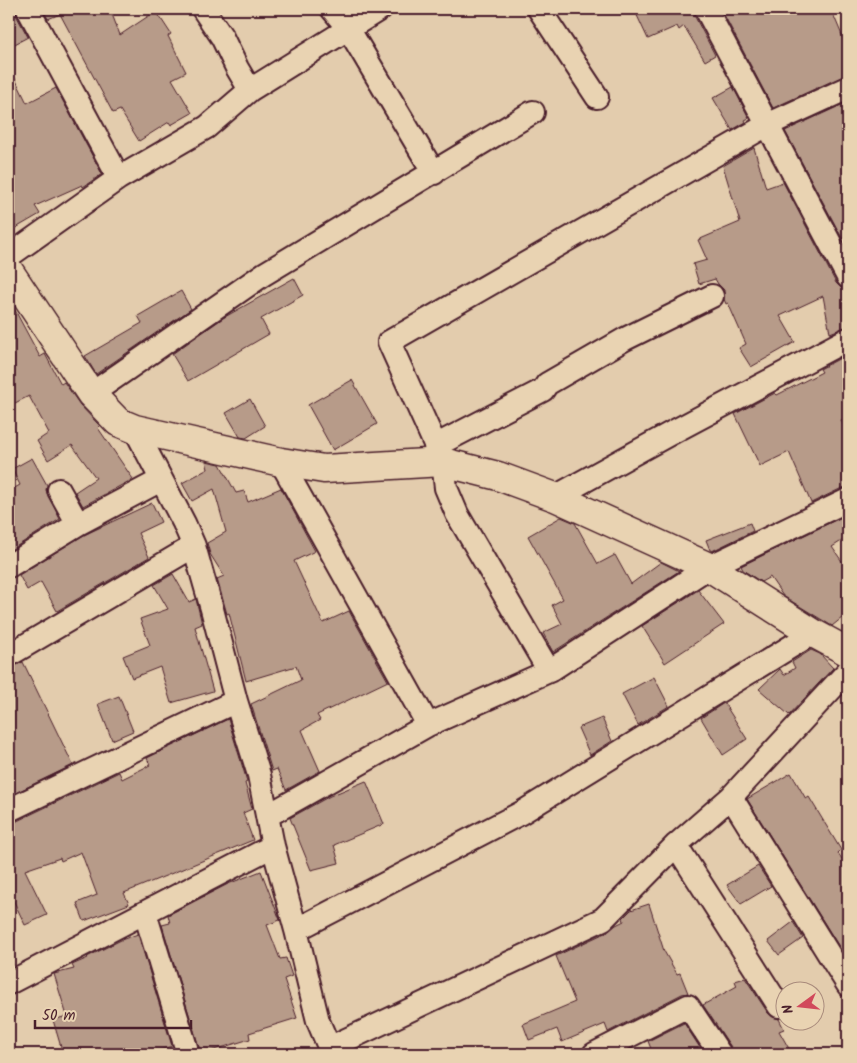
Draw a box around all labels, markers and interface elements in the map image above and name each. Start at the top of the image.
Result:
north arrow [774,980,824,1030]
scale bar [35,998,191,1030]
text: N [777,1002,800,1016]
text: 50 m [42,1004,76,1028]

